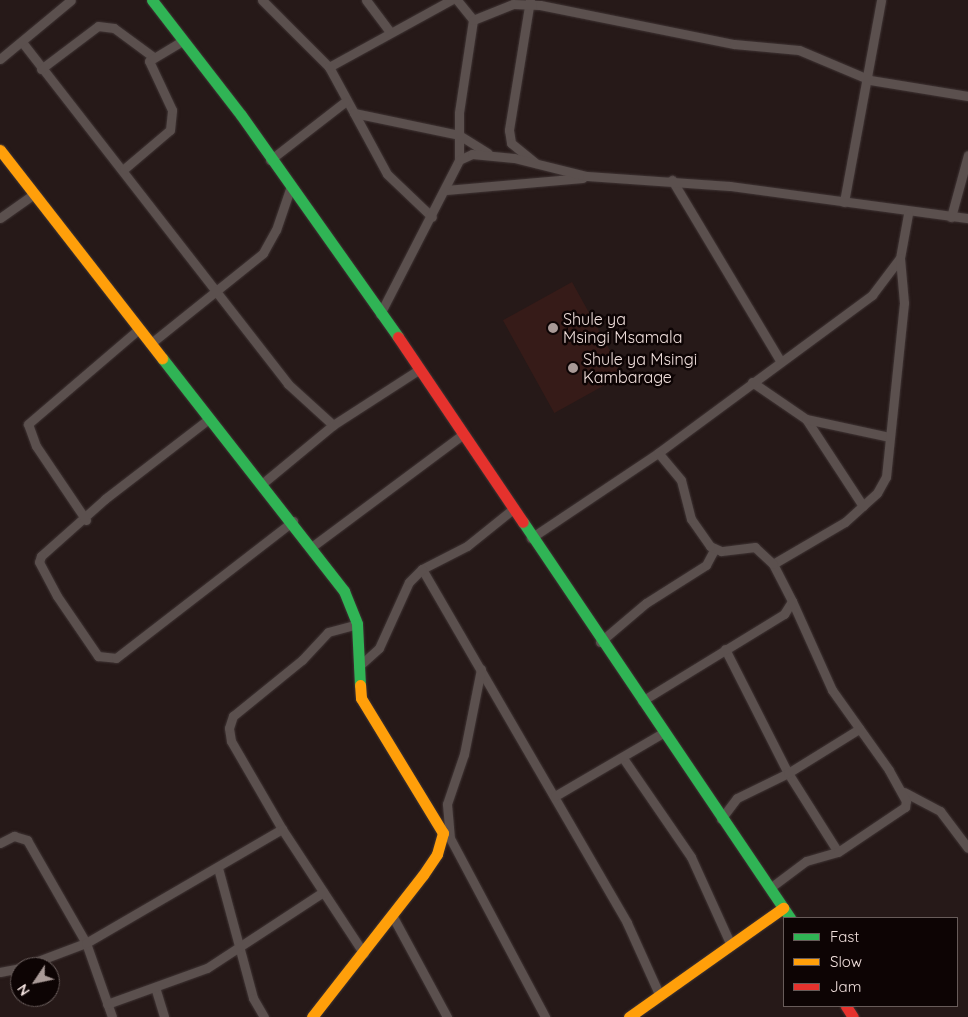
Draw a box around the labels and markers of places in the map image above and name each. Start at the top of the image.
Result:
place label: Shule ya Msingi Msamala [563,309,682,347]
marker: Shule ya Msingi Msamala [547,322,559,334]
place label: Shule ya Msingi Kambarage [583,349,697,387]
marker: Shule ya Msingi Kambarage [567,362,579,374]

